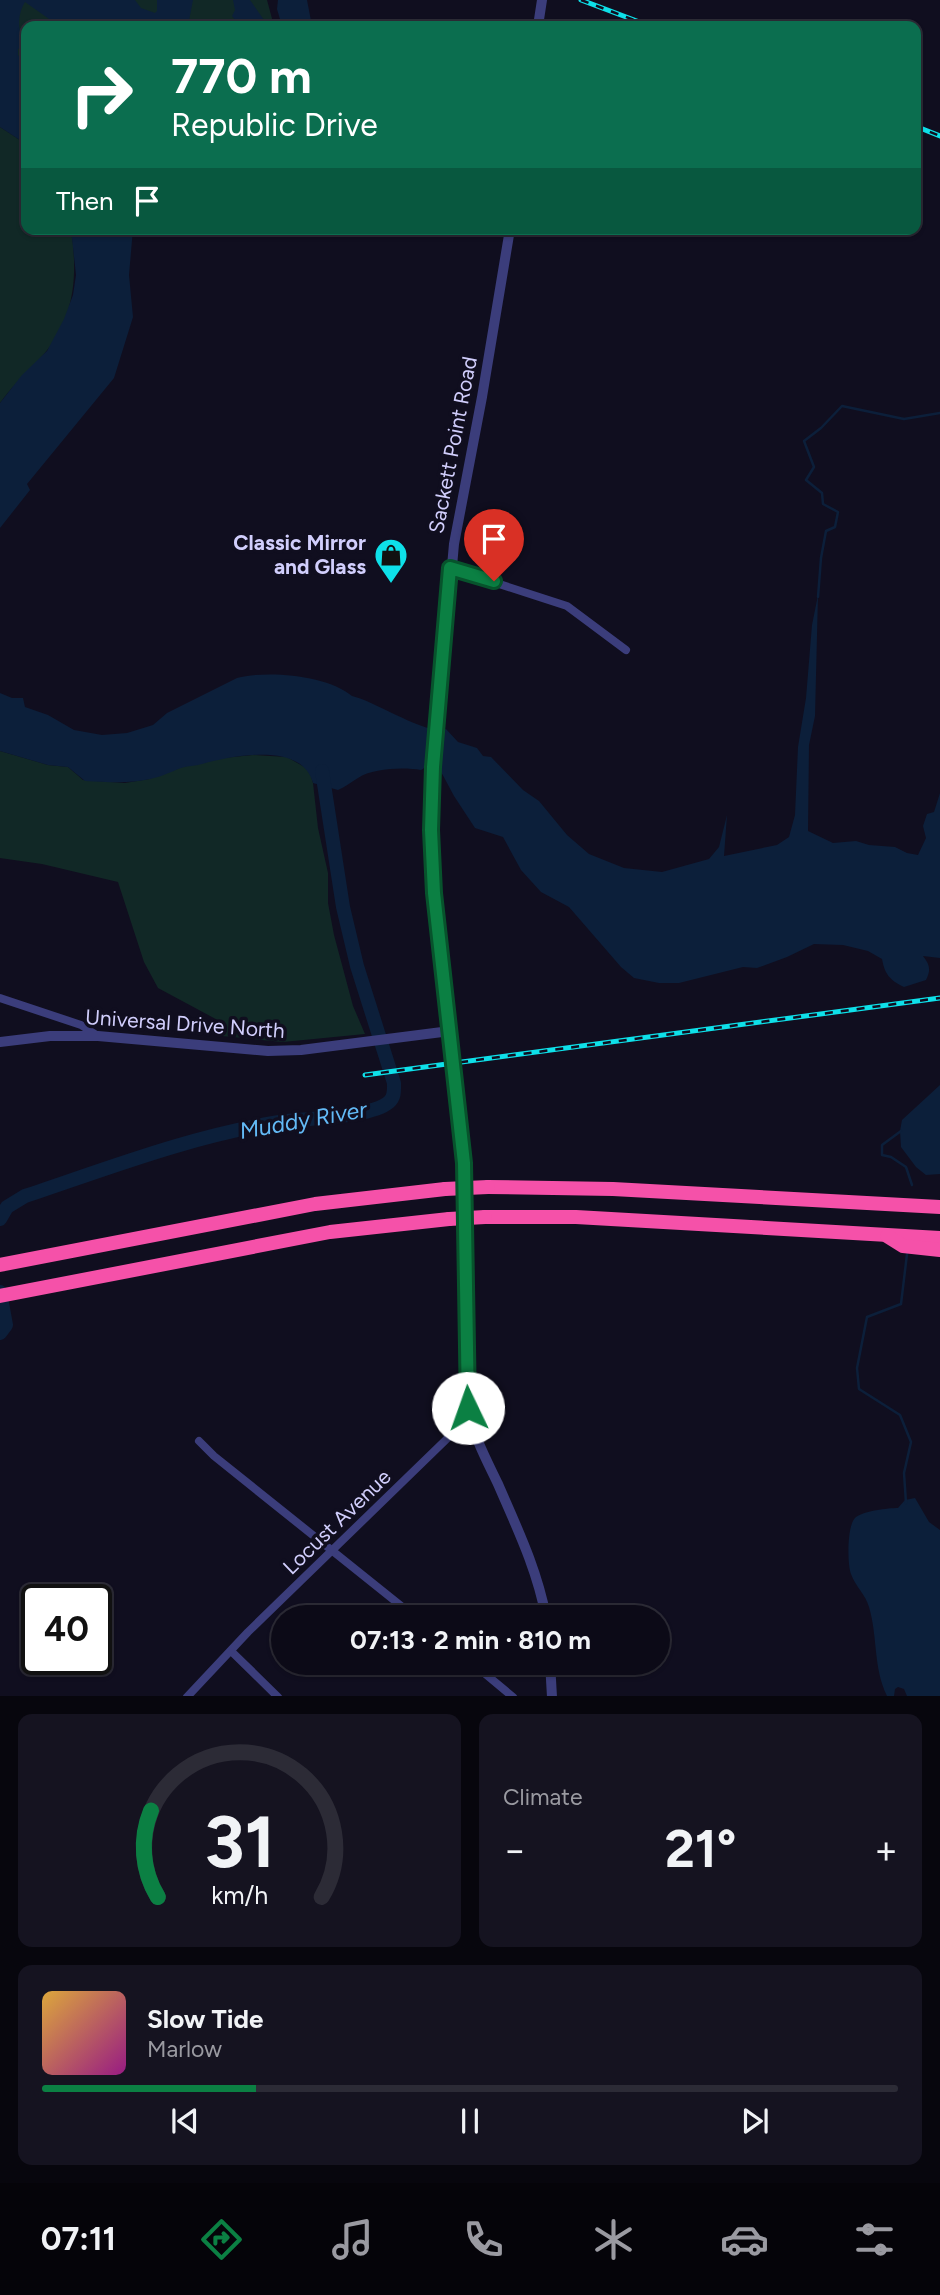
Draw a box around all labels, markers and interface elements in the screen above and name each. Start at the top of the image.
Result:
text: 770 m [171,46,312,105]
icon: right [56,49,147,140]
text: Republic Drive [171,106,378,144]
icon: arrive [128,182,166,220]
text: Then [56,185,114,217]
street label: Sackett Point Road [423,354,482,535]
pin [464,509,524,581]
icon: arrive [475,520,513,558]
place label: Classic Mirror and Glass [233,530,366,579]
shop icon: Classic Mirror and Glass [372,536,410,585]
street label: Universal Drive North [84,1004,286,1043]
water label: Muddy River [237,1095,370,1145]
position arrow [431,1371,505,1445]
street label: Locust Avenue [278,1464,396,1579]
speed limit sign: 40 [21,1584,112,1675]
text: 07:13 · 2 min · 810 m [350,1624,591,1656]
text: Climate [503,1783,582,1811]
text: 31 [204,1798,275,1885]
text: 21° [665,1818,736,1880]
text: − [503,1827,527,1873]
text: + [874,1827,898,1873]
text: km/h [211,1879,268,1909]
text: Slow Tide [147,2003,263,2035]
text: Marlow [147,2035,222,2063]
icon: previous [166,2102,204,2140]
icon: pause [451,2102,489,2140]
icon: next [736,2102,774,2140]
icon: directions [197,2215,246,2264]
icon: music [328,2215,377,2264]
icon: phone [459,2215,508,2264]
icon: climate [589,2215,638,2264]
icon: car [720,2215,769,2264]
icon: filters [850,2215,899,2264]
text: 07:11 [41,2220,116,2258]

